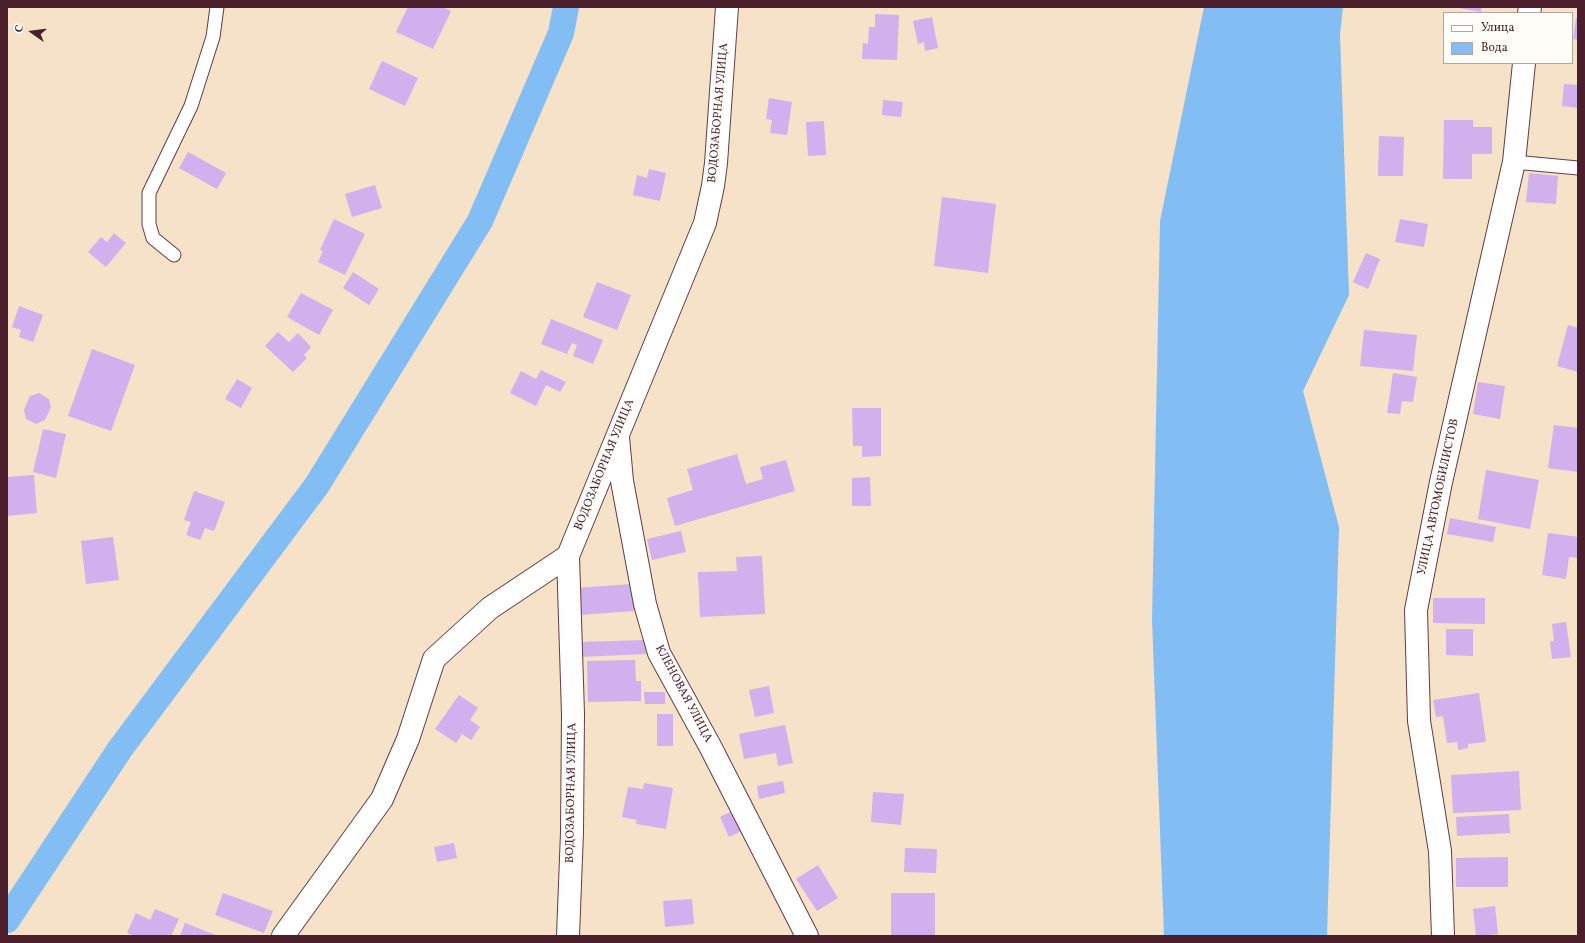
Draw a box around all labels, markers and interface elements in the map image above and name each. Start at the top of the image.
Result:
north arrow [12,12,52,52]
legend [1443,12,1573,64]
text: Улица [1481,20,1514,36]
text: С [12,24,28,34]
text: Вода [1481,40,1508,56]
street label: ВОДОЗАБОРНАЯ УЛИЦА [706,42,732,184]
street label: ВОДОЗАБОРНАЯ УЛИЦА [572,397,638,533]
street label: УЛИЦА АВТОМОБИЛИСТОВ [1415,417,1463,577]
street label: КЛЕНОВАЯ УЛИЦА [651,643,715,745]
street label: ВОДОЗАБОРНАЯ УЛИЦА [564,723,580,863]

